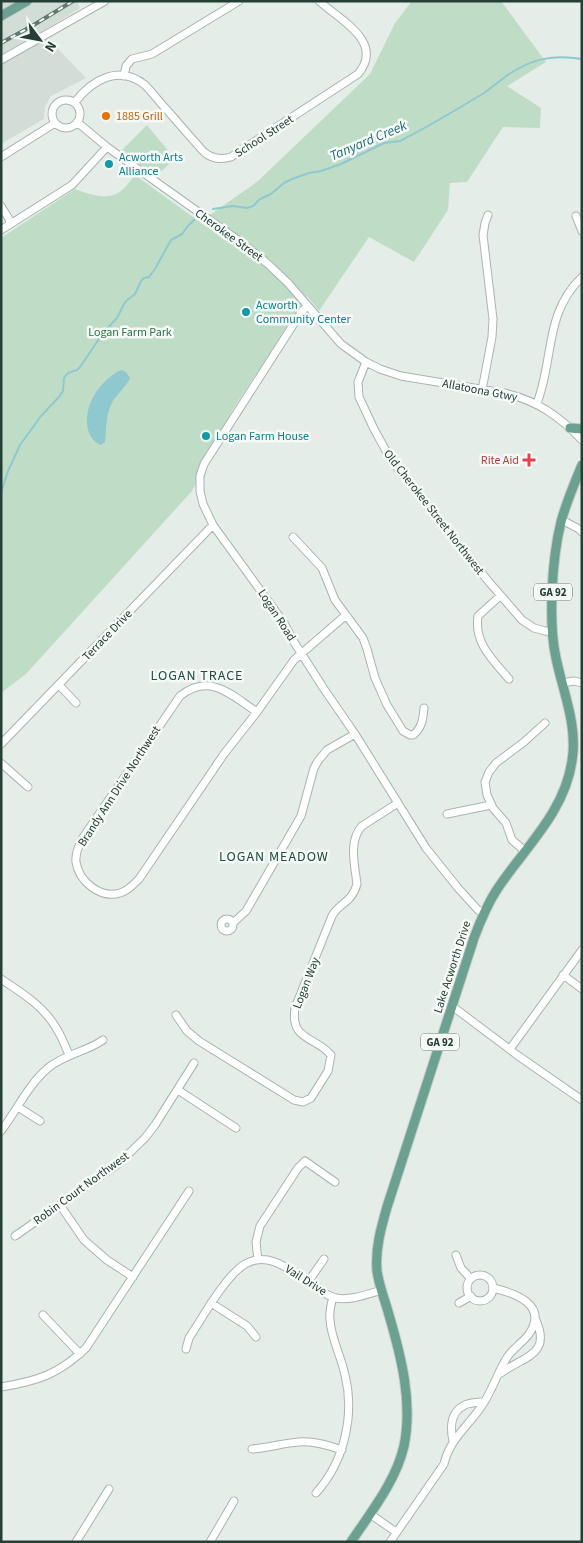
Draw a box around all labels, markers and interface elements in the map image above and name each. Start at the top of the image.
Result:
north arrow [15,15,65,65]
text: N [39,37,61,56]
place label: 1885 Grill [116,108,163,125]
marker: 1885 Grill [100,110,112,122]
street label: School Street [232,111,297,162]
water label: Tanyard Creek [327,116,410,166]
place label: Acworth Arts Alliance [119,149,183,180]
marker: Acworth Arts Alliance [103,158,115,170]
street label: Cherokee Street [191,205,266,266]
place label: Acworth Community Center [256,297,352,328]
marker: Acworth Community Center [240,306,252,318]
park label: Logan Farm Park [88,324,172,341]
street label: Allatoona Gtwy [441,375,519,406]
place label: Logan Farm House [216,428,309,445]
marker: Logan Farm House [200,430,212,442]
street label: Old Cherokee Street Northwest [379,446,488,579]
place label: Rite Aid [481,452,519,469]
marker: Rite Aid [523,454,535,466]
road number: GA 92 [534,584,572,600]
street label: Logan Road [253,586,300,645]
street label: Terrace Drive [79,606,136,665]
district label: LOGAN TRACE [150,666,244,686]
street label: Brandy Ann Drive Northwest [74,722,165,850]
district label: LOGAN MEADOW [219,847,329,867]
street label: Lake Acworth Drive [430,919,475,1016]
street label: Logan Way [289,955,324,1011]
road number: GA 92 [421,1034,459,1050]
street label: Robin Court Northwest [30,1148,133,1229]
street label: Vail Drive [282,1261,330,1300]

